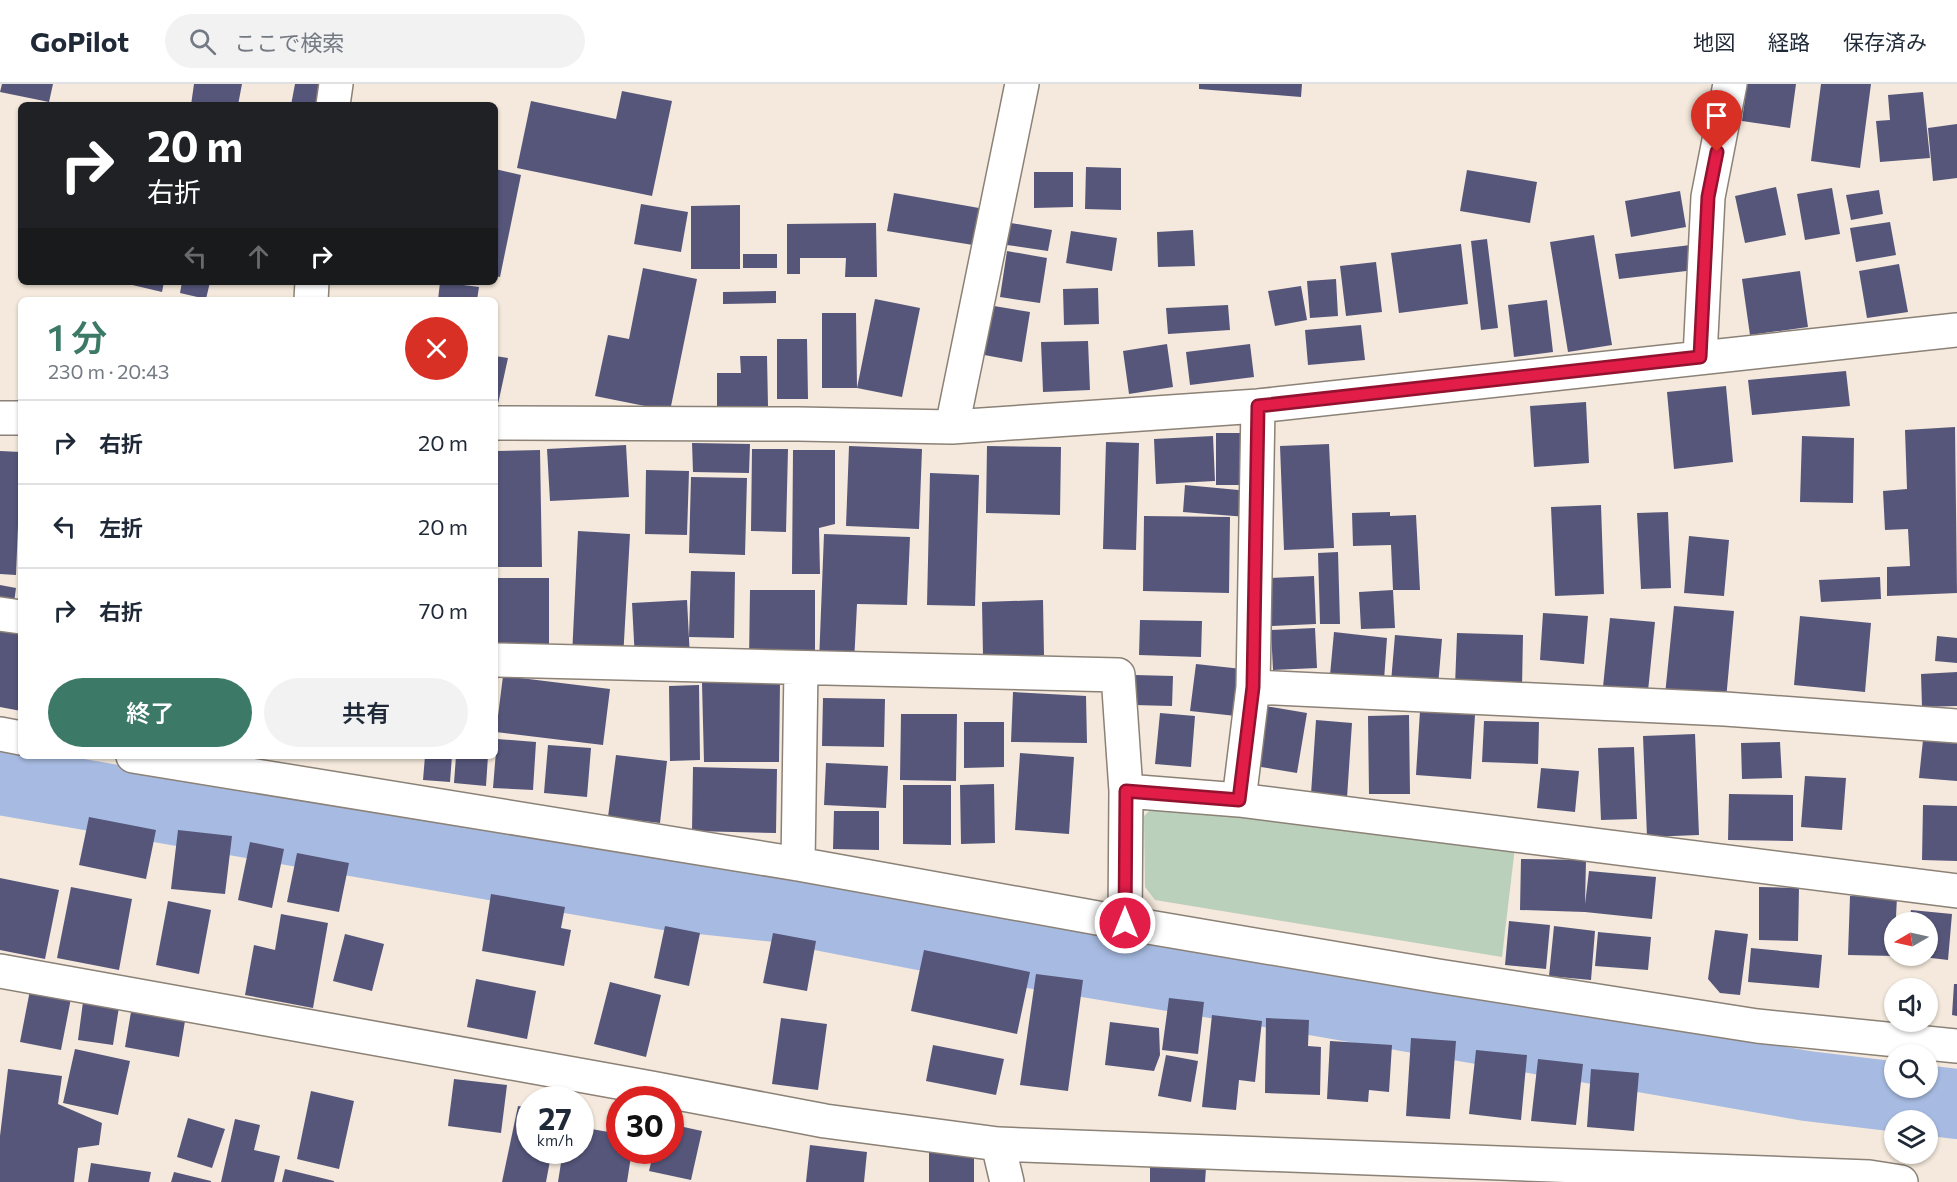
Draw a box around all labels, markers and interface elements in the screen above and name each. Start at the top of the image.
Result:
search box [165,14,585,68]
text: GoPilot [30,24,129,58]
icon: search [186,25,219,58]
text: ここで検索 [234,29,344,56]
text: 地図 [1693,29,1735,54]
text: 経路 [1768,29,1810,54]
text: 保存済み [1843,29,1927,54]
pin [1691,90,1742,152]
icon: arrive [1700,99,1733,132]
text: 20 m [147,119,243,171]
icon: right [48,126,126,204]
text: 右折 [147,175,201,208]
icon: left [179,240,212,273]
icon: ahead [242,240,275,273]
icon: right [305,240,338,273]
text: 1 分 [48,314,107,358]
button: close [405,317,468,380]
text: 230 m · 20:43 [48,359,169,383]
icon: right [48,426,81,459]
text: 20 m [418,429,468,456]
text: 右折 [99,430,143,457]
icon: left [48,510,81,543]
text: 20 m [418,513,468,540]
text: 左折 [99,514,143,541]
icon: right [48,594,81,627]
text: 70 m [419,597,468,624]
text: 右折 [99,598,143,625]
button: 終了 [48,678,252,747]
button: 共有 [264,678,468,747]
position arrow [1093,891,1157,955]
north arrow [1884,912,1938,966]
map controls [1884,912,1938,1164]
button: sound [1884,978,1938,1032]
button: search [1884,1044,1938,1098]
speed limit sign: 30 [606,1086,684,1164]
text: 27 [538,1099,572,1136]
button: layers [1884,1110,1938,1164]
text: km/h [537,1131,573,1149]

